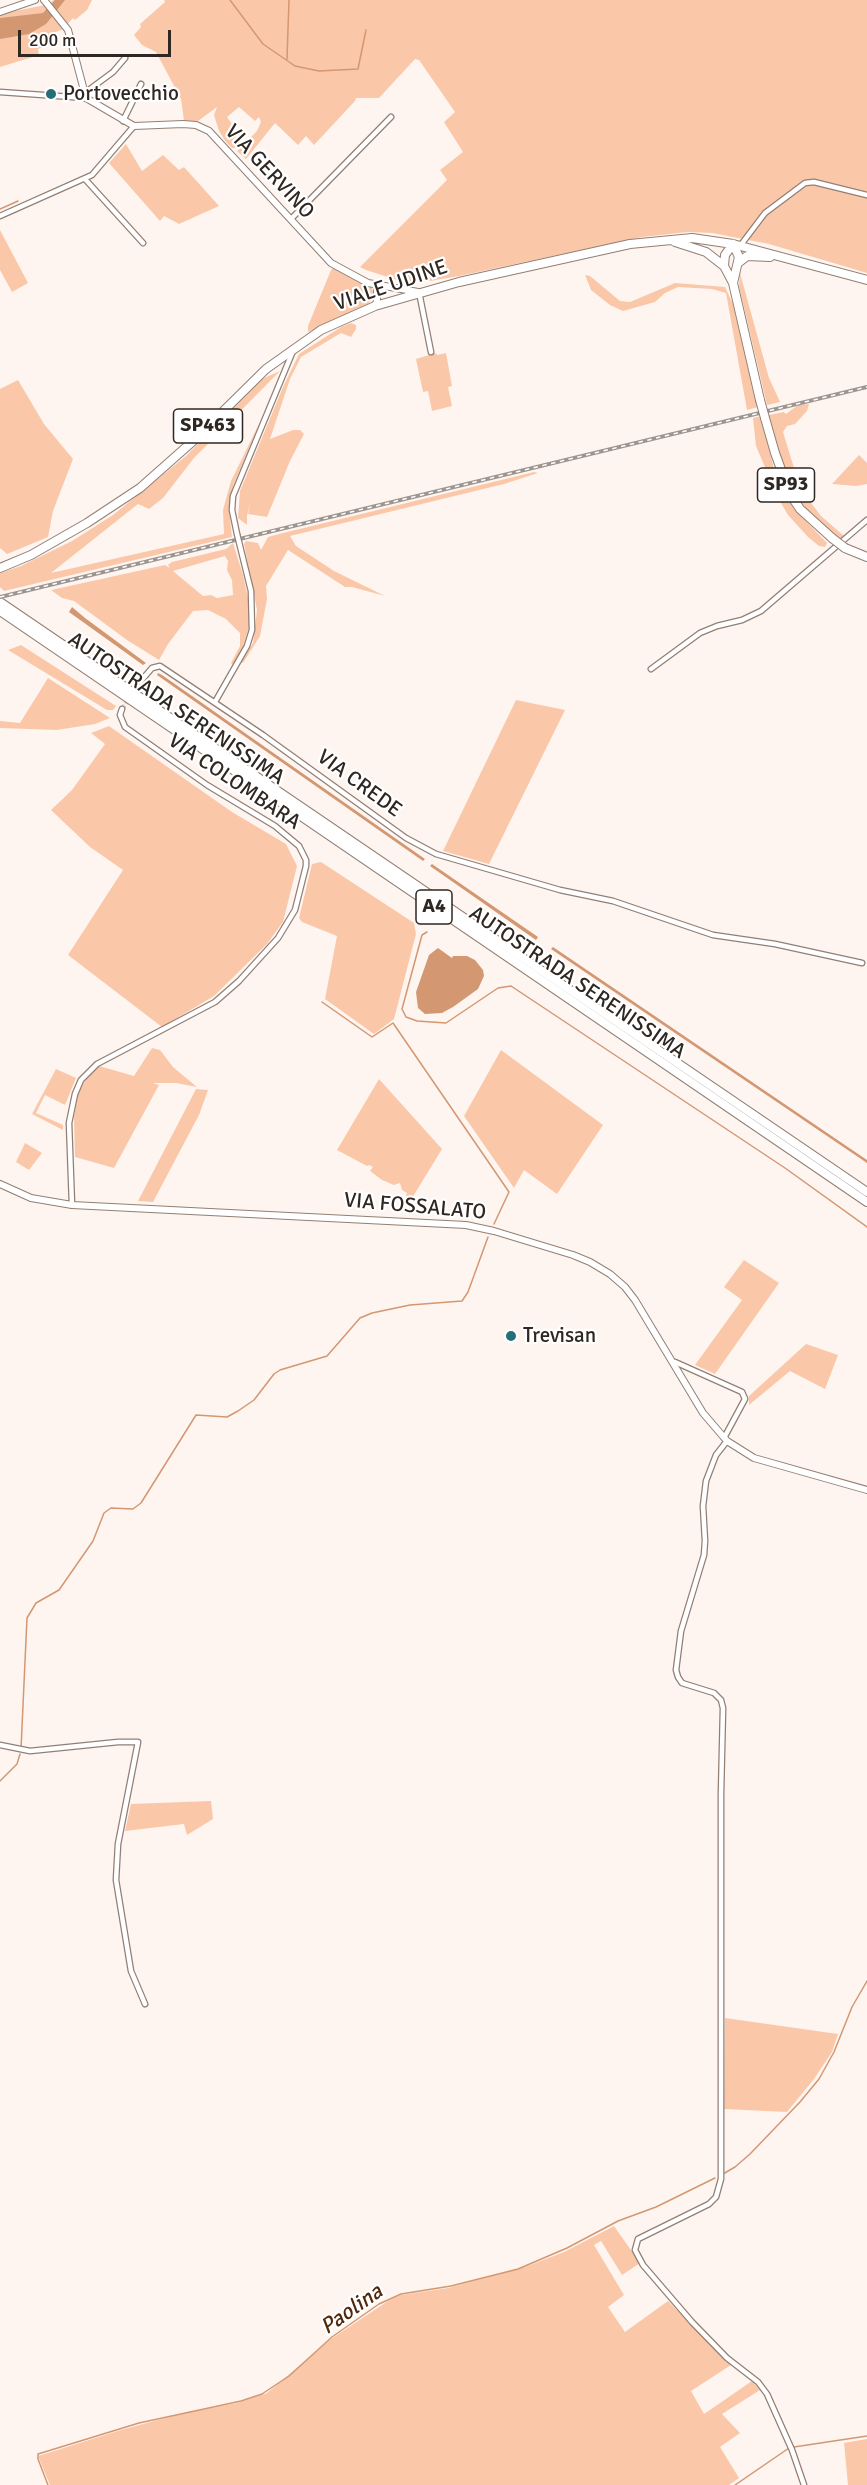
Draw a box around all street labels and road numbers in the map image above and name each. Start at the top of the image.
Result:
street label: VIA GERVINO [219,120,319,224]
street label: VIALE UDINE [331,255,451,317]
road number: SP463 [174,409,242,443]
road number: SP93 [758,468,814,502]
street label: AUTOSTRADA SERENISSIMA [63,627,289,791]
street label: VIA COLOMBARA [163,728,305,836]
street label: VIA CREDE [312,745,406,823]
road number: A4 [416,890,452,924]
street label: AUTOSTRADA SERENISSIMA [464,901,690,1065]
street label: VIA FOSSALATO [343,1188,487,1226]

